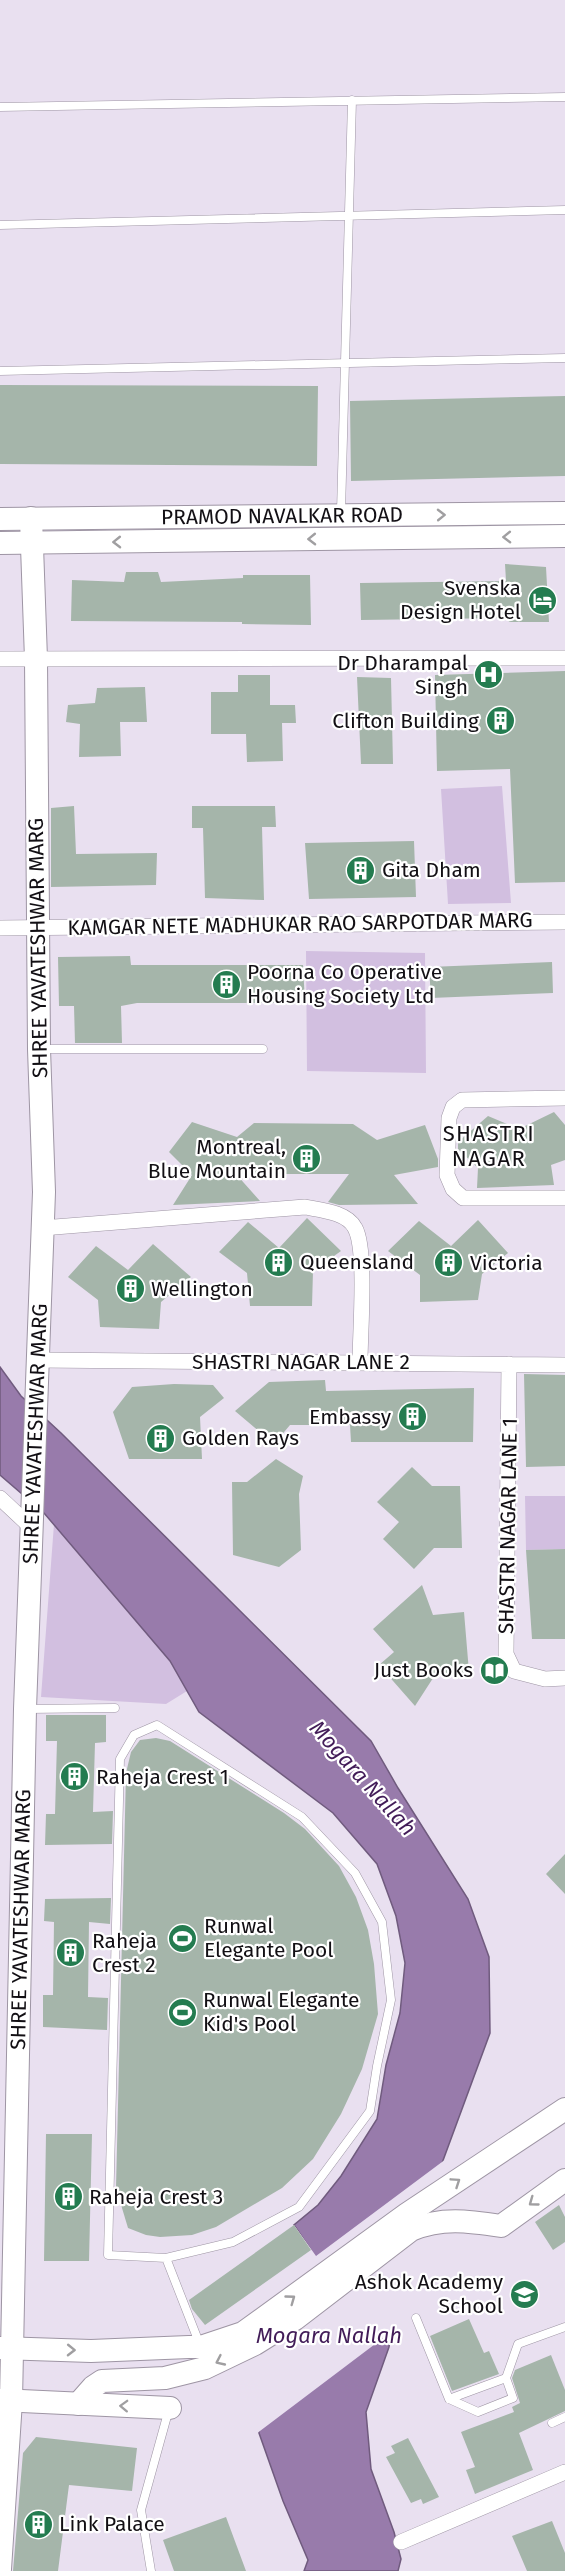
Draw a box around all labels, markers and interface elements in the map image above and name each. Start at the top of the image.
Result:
street label: PRAMOD NAVALKAR ROAD [161,502,403,530]
one-way arrow [437,509,446,521]
one-way arrow [502,531,511,543]
one-way arrow [307,533,316,545]
one-way arrow [112,535,121,548]
place label: Svenska Design Hotel [400,575,521,625]
hotel icon: Svenska Design Hotel [526,584,558,616]
place label: Dr Dharampal Singh [337,650,468,700]
hospital icon: Dr Dharampal Singh [473,659,505,691]
building icon: Clifton Building [484,705,516,737]
place label: Clifton Building [332,708,479,734]
street label: SHREE YAVATESHWAR MARG [23,818,53,1078]
building icon: Gita Dham [345,854,377,886]
place label: Gita Dham [382,857,481,883]
street label: KAMGAR NETE MADHUKAR RAO SARPOTDAR MARG [67,907,533,941]
place label: Poorna Co Operative Housing Society Ltd [247,959,442,1009]
building icon: Poorna Co Operative Housing Society Ltd [210,968,242,1000]
district label: SHASTRI NAGAR [443,1120,535,1172]
place label: Montreal, Blue Mountain [148,1134,286,1184]
building icon: Montreal, Blue Mountain [291,1143,323,1175]
building icon: Queensland [263,1246,295,1278]
building icon: Victoria [433,1247,465,1279]
place label: Queensland [300,1249,414,1275]
place label: Victoria [470,1250,543,1276]
building icon: Wellington [114,1273,146,1305]
place label: Wellington [151,1276,253,1302]
street label: SHREE YAVATESHWAR MARG [17,1303,53,1564]
street label: SHASTRI NAGAR LANE 2 [192,1349,410,1375]
building icon: Embassy [396,1401,428,1433]
place label: Embassy [309,1404,392,1430]
street label: SHASTRI NAGAR LANE 1 [493,1418,523,1634]
building icon: Golden Rays [145,1422,177,1454]
place label: Golden Rays [182,1425,299,1451]
library icon: Just Books [478,1654,510,1686]
place label: Just Books [374,1657,473,1683]
water label: Mogara Nallah [304,1715,422,1841]
building icon: Raheja Crest 1 [59,1761,91,1793]
place label: Raheja Crest 1 [96,1764,229,1790]
street label: SHREE YAVATESHWAR MARG [5,1789,36,2050]
place label: Runwal Elegante Pool [204,1913,333,1963]
sports icon: Runwal Elegante Pool [167,1922,199,1954]
place label: Raheja Crest 2 [92,1928,157,1978]
building icon: Raheja Crest 2 [55,1937,87,1969]
place label: Runwal Elegante Kid's Pool [203,1987,360,2037]
sports icon: Runwal Elegante Kid's Pool [166,1996,198,2028]
one-way arrow [450,2177,460,2189]
building icon: Raheja Crest 3 [52,2181,84,2213]
place label: Raheja Crest 3 [89,2184,223,2210]
one-way arrow [528,2195,539,2206]
place label: Ashok Academy School [355,2269,504,2319]
school or university icon: Ashok Academy School [508,2278,540,2310]
one-way arrow [284,2295,295,2306]
water label: Mogara Nallah [256,2322,402,2349]
one-way arrow [66,2344,75,2357]
one-way arrow [216,2353,227,2365]
one-way arrow [119,2400,128,2412]
building icon: Link Palace [22,2508,54,2540]
place label: Link Palace [59,2511,165,2537]

